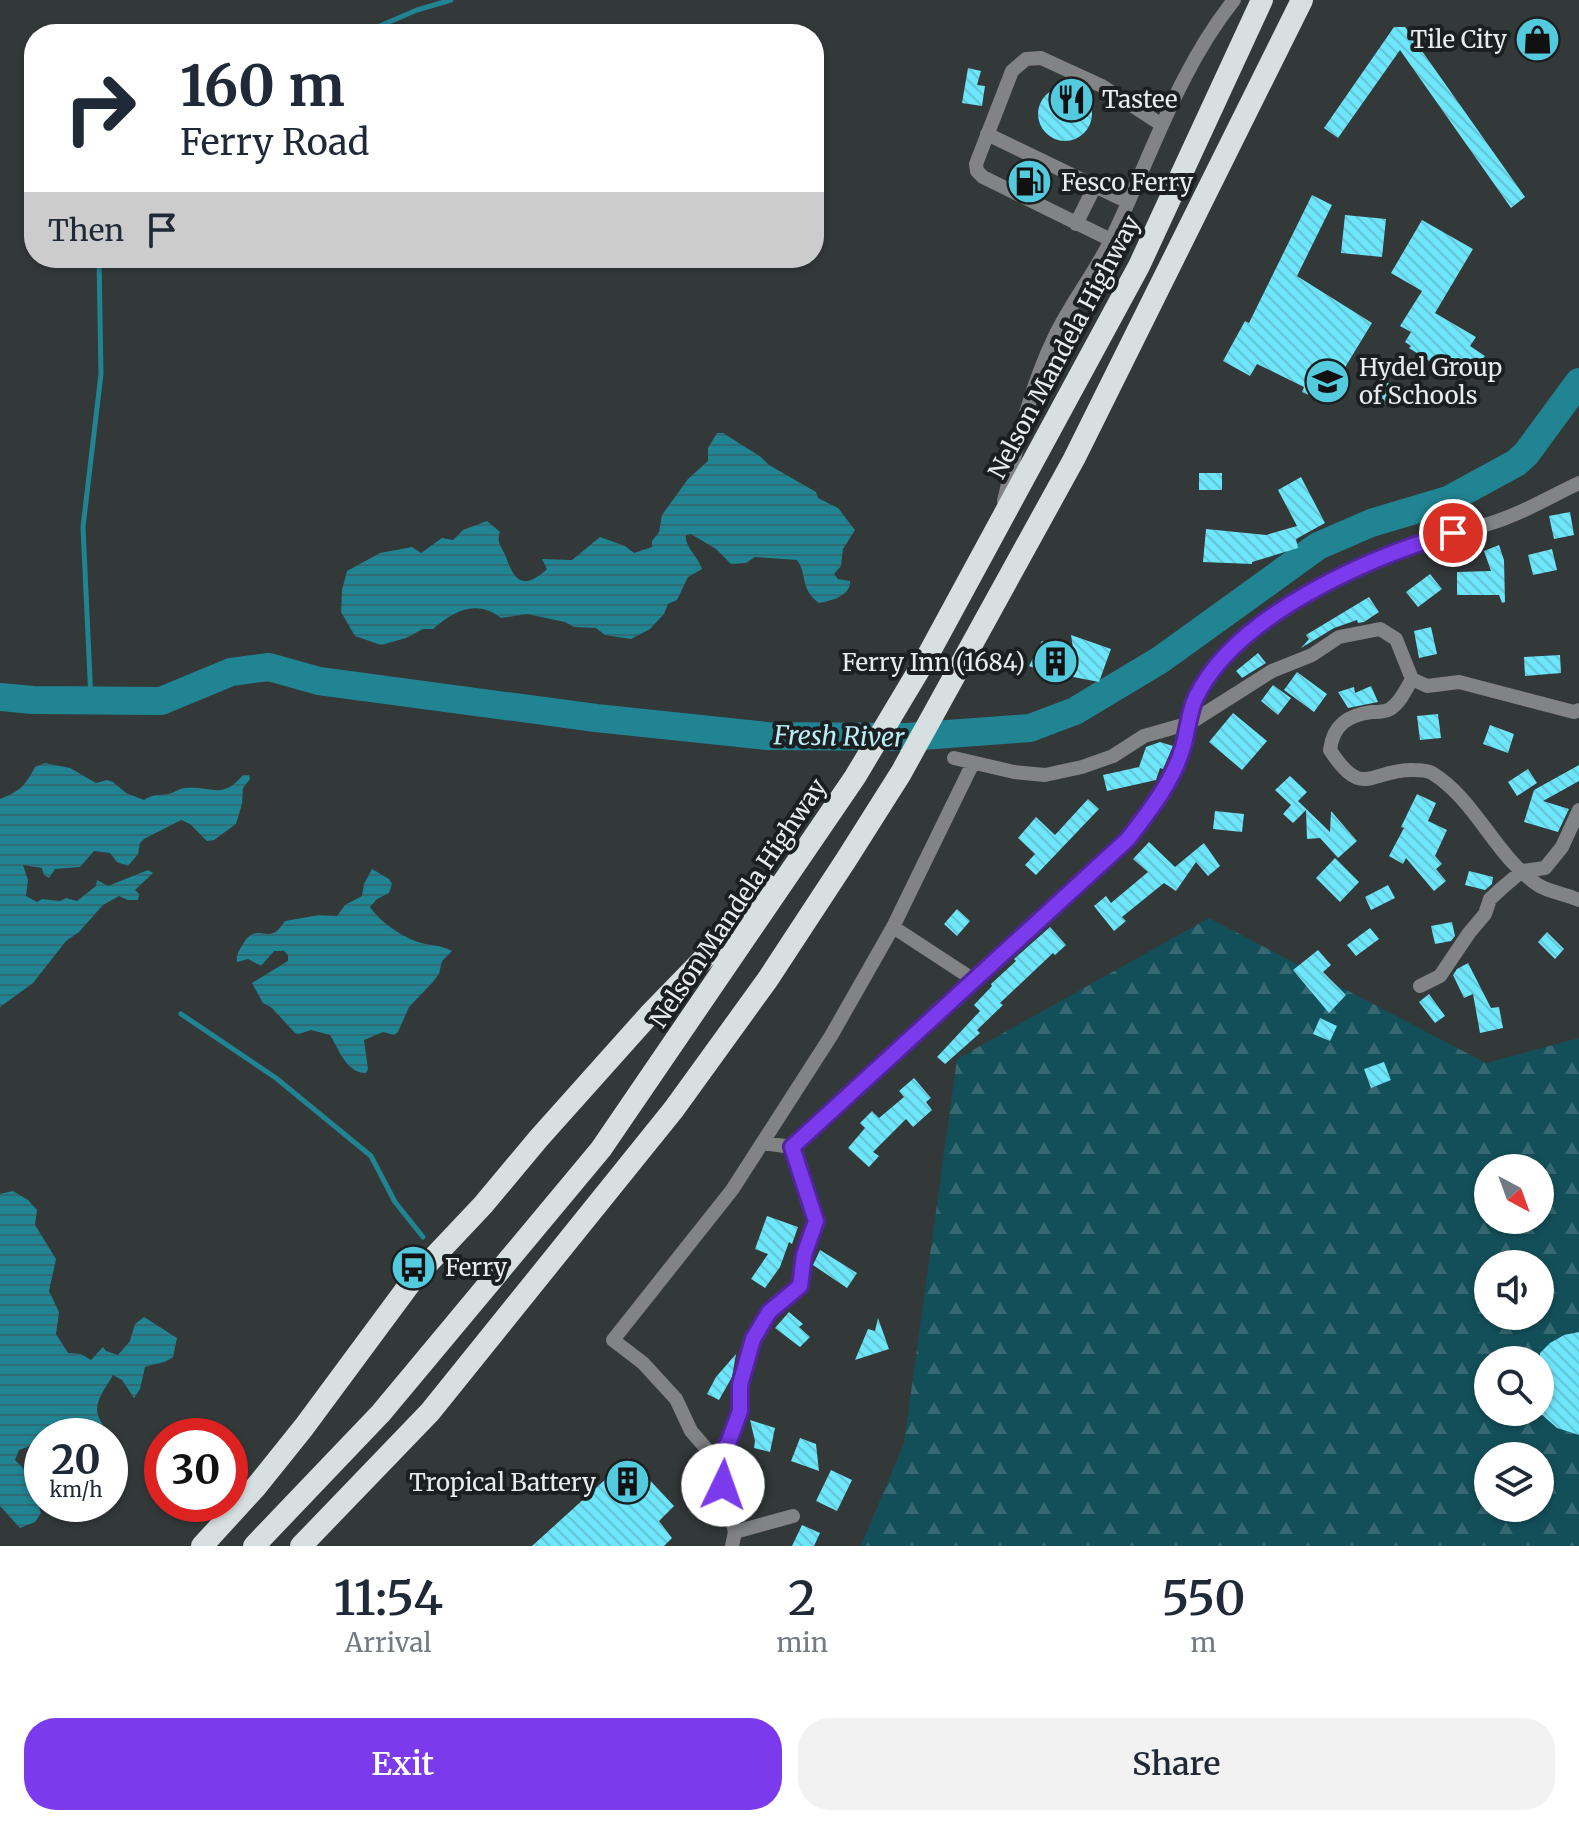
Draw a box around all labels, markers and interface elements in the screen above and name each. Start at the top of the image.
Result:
shop icon: Tile City [1514,15,1562,63]
place label: Tile City [1411,24,1507,55]
text: 160 m [180,51,345,121]
icon: right [48,56,152,160]
restaurant icon: Tastee [1047,75,1095,123]
place label: Tastee [1102,84,1177,115]
text: Ferry Road [180,120,369,165]
fuel station icon: Fesco Ferry [1006,158,1054,206]
place label: Fesco Ferry [1061,167,1193,198]
icon: arrive [140,208,184,252]
street label: Nelson Mandela Highway [981,210,1147,484]
text: Then [48,211,124,249]
place label: Hydel Group of Schools [1359,352,1502,411]
school or university icon: Hydel Group of Schools [1304,357,1352,405]
pin [1419,499,1487,567]
icon: arrive [1431,511,1475,555]
building icon: Ferry Inn (1684) [1032,638,1080,686]
place label: Ferry Inn (1684) [842,647,1025,678]
water label: Fresh River [772,718,905,754]
street label: Nelson Mandela Highway [643,772,833,1034]
north arrow [1474,1154,1554,1234]
map controls [1474,1154,1554,1522]
bus stop icon: Ferry [390,1243,438,1291]
button: sound [1474,1250,1554,1330]
place label: Ferry [445,1252,507,1283]
button: search [1474,1346,1554,1426]
speed limit sign: 30 [144,1418,248,1522]
text: 20 [51,1435,101,1485]
button: layers [1474,1442,1554,1522]
position arrow [681,1443,765,1527]
building icon: Tropical Battery [603,1458,651,1506]
place label: Tropical Battery [409,1467,596,1498]
text: km/h [50,1477,102,1502]
text: 11:54 [333,1568,443,1628]
text: 2 [788,1568,816,1628]
text: 550 [1161,1568,1246,1628]
text: Arrival [345,1626,432,1659]
text: min [776,1626,828,1659]
text: m [1191,1626,1216,1659]
button: Exit [24,1718,782,1810]
button: Share [798,1718,1555,1810]

